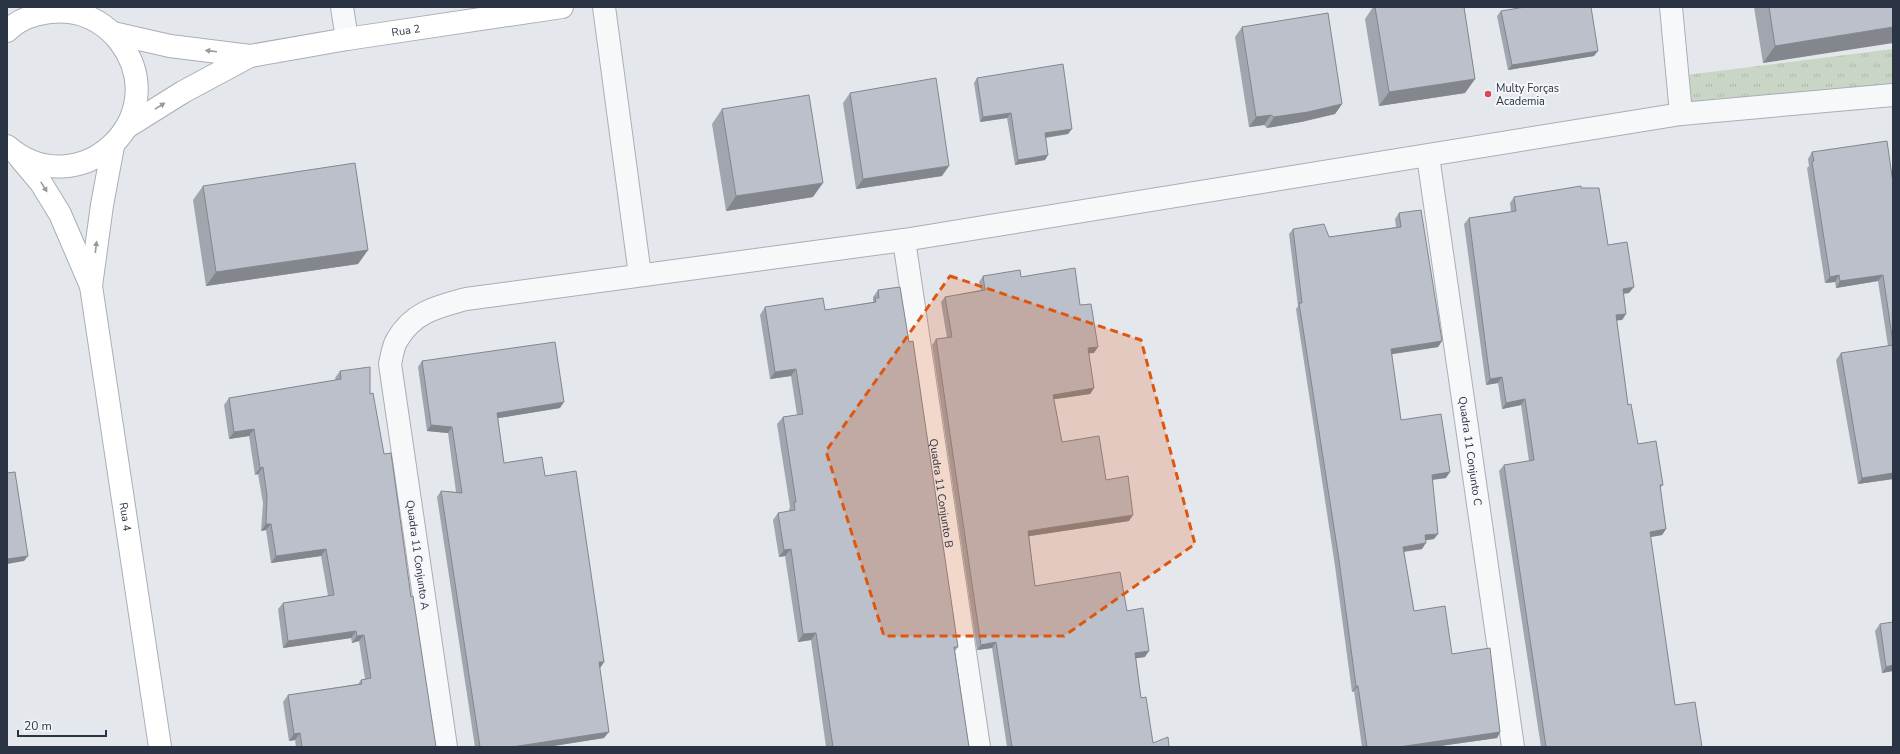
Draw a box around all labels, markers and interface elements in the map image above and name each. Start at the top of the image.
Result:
street label: Rua 2 [391,21,421,40]
one-way arrow [205,48,217,54]
place label: Multy Forças Academia [1496,81,1559,109]
marker: Multy Forças Academia [1483,89,1493,99]
one-way arrow [155,102,166,110]
one-way arrow [40,181,47,193]
one-way arrow [93,241,99,253]
street label: Quadra 11 Conjunto C [1455,395,1485,507]
street label: Quadra 11 Conjunto B [925,438,956,549]
street label: Quadra 11 Conjunto A [402,499,433,611]
street label: Rua 4 [115,501,135,532]
scale bar [18,712,106,738]
text: 20 m [24,718,52,734]

